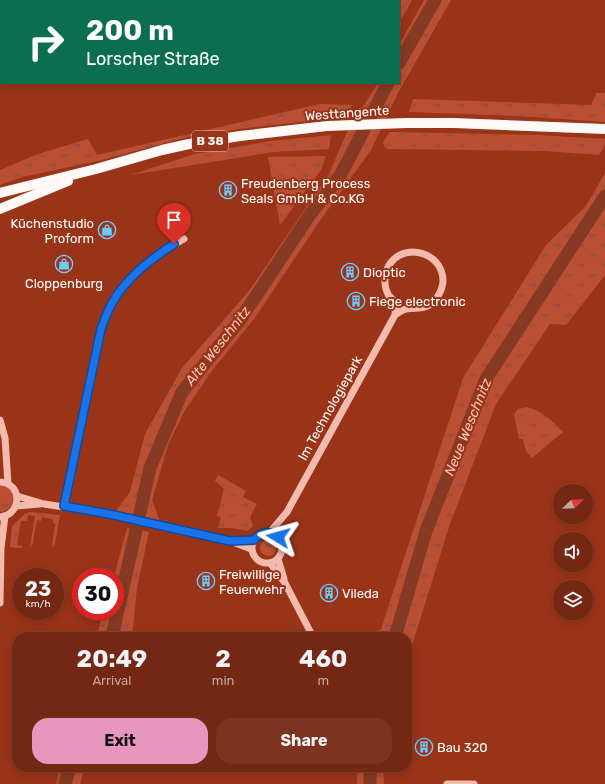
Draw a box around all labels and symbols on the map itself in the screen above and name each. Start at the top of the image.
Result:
street label: Westtangente [304,103,390,124]
road number: B 38 [192,131,228,151]
place label: Freudenberg Process Seals GmbH & Co.KG [241,176,371,206]
building icon: Freudenberg Process Seals GmbH & Co.KG [218,180,238,200]
pin [157,203,191,244]
place label: Küchenstudio Proform [11,216,94,246]
shop icon: Küchenstudio Proform [97,220,117,240]
shop icon: Cloppenburg [54,254,74,274]
building icon: Dioptic [340,262,360,282]
place label: Dioptic [363,265,406,280]
place label: Cloppenburg [25,276,103,292]
building icon: Fiege electronic [346,291,366,311]
place label: Fiege electronic [369,294,466,310]
water label: Alte Weschnitz [181,303,254,390]
street label: Im Technologiepark [295,353,366,463]
water label: Neue Weschnitz [441,376,495,478]
north arrow [553,484,593,524]
position arrow [257,516,299,558]
place label: Freiwillige Feuerwehr [219,567,284,597]
speed limit sign: 30 [72,568,124,620]
building icon: Freiwillige Feuerwehr [196,571,216,591]
building icon: Vileda [319,583,339,603]
place label: Vileda [342,586,379,601]
building icon: Bau 320 [414,737,434,757]
place label: Bau 320 [437,740,488,755]

